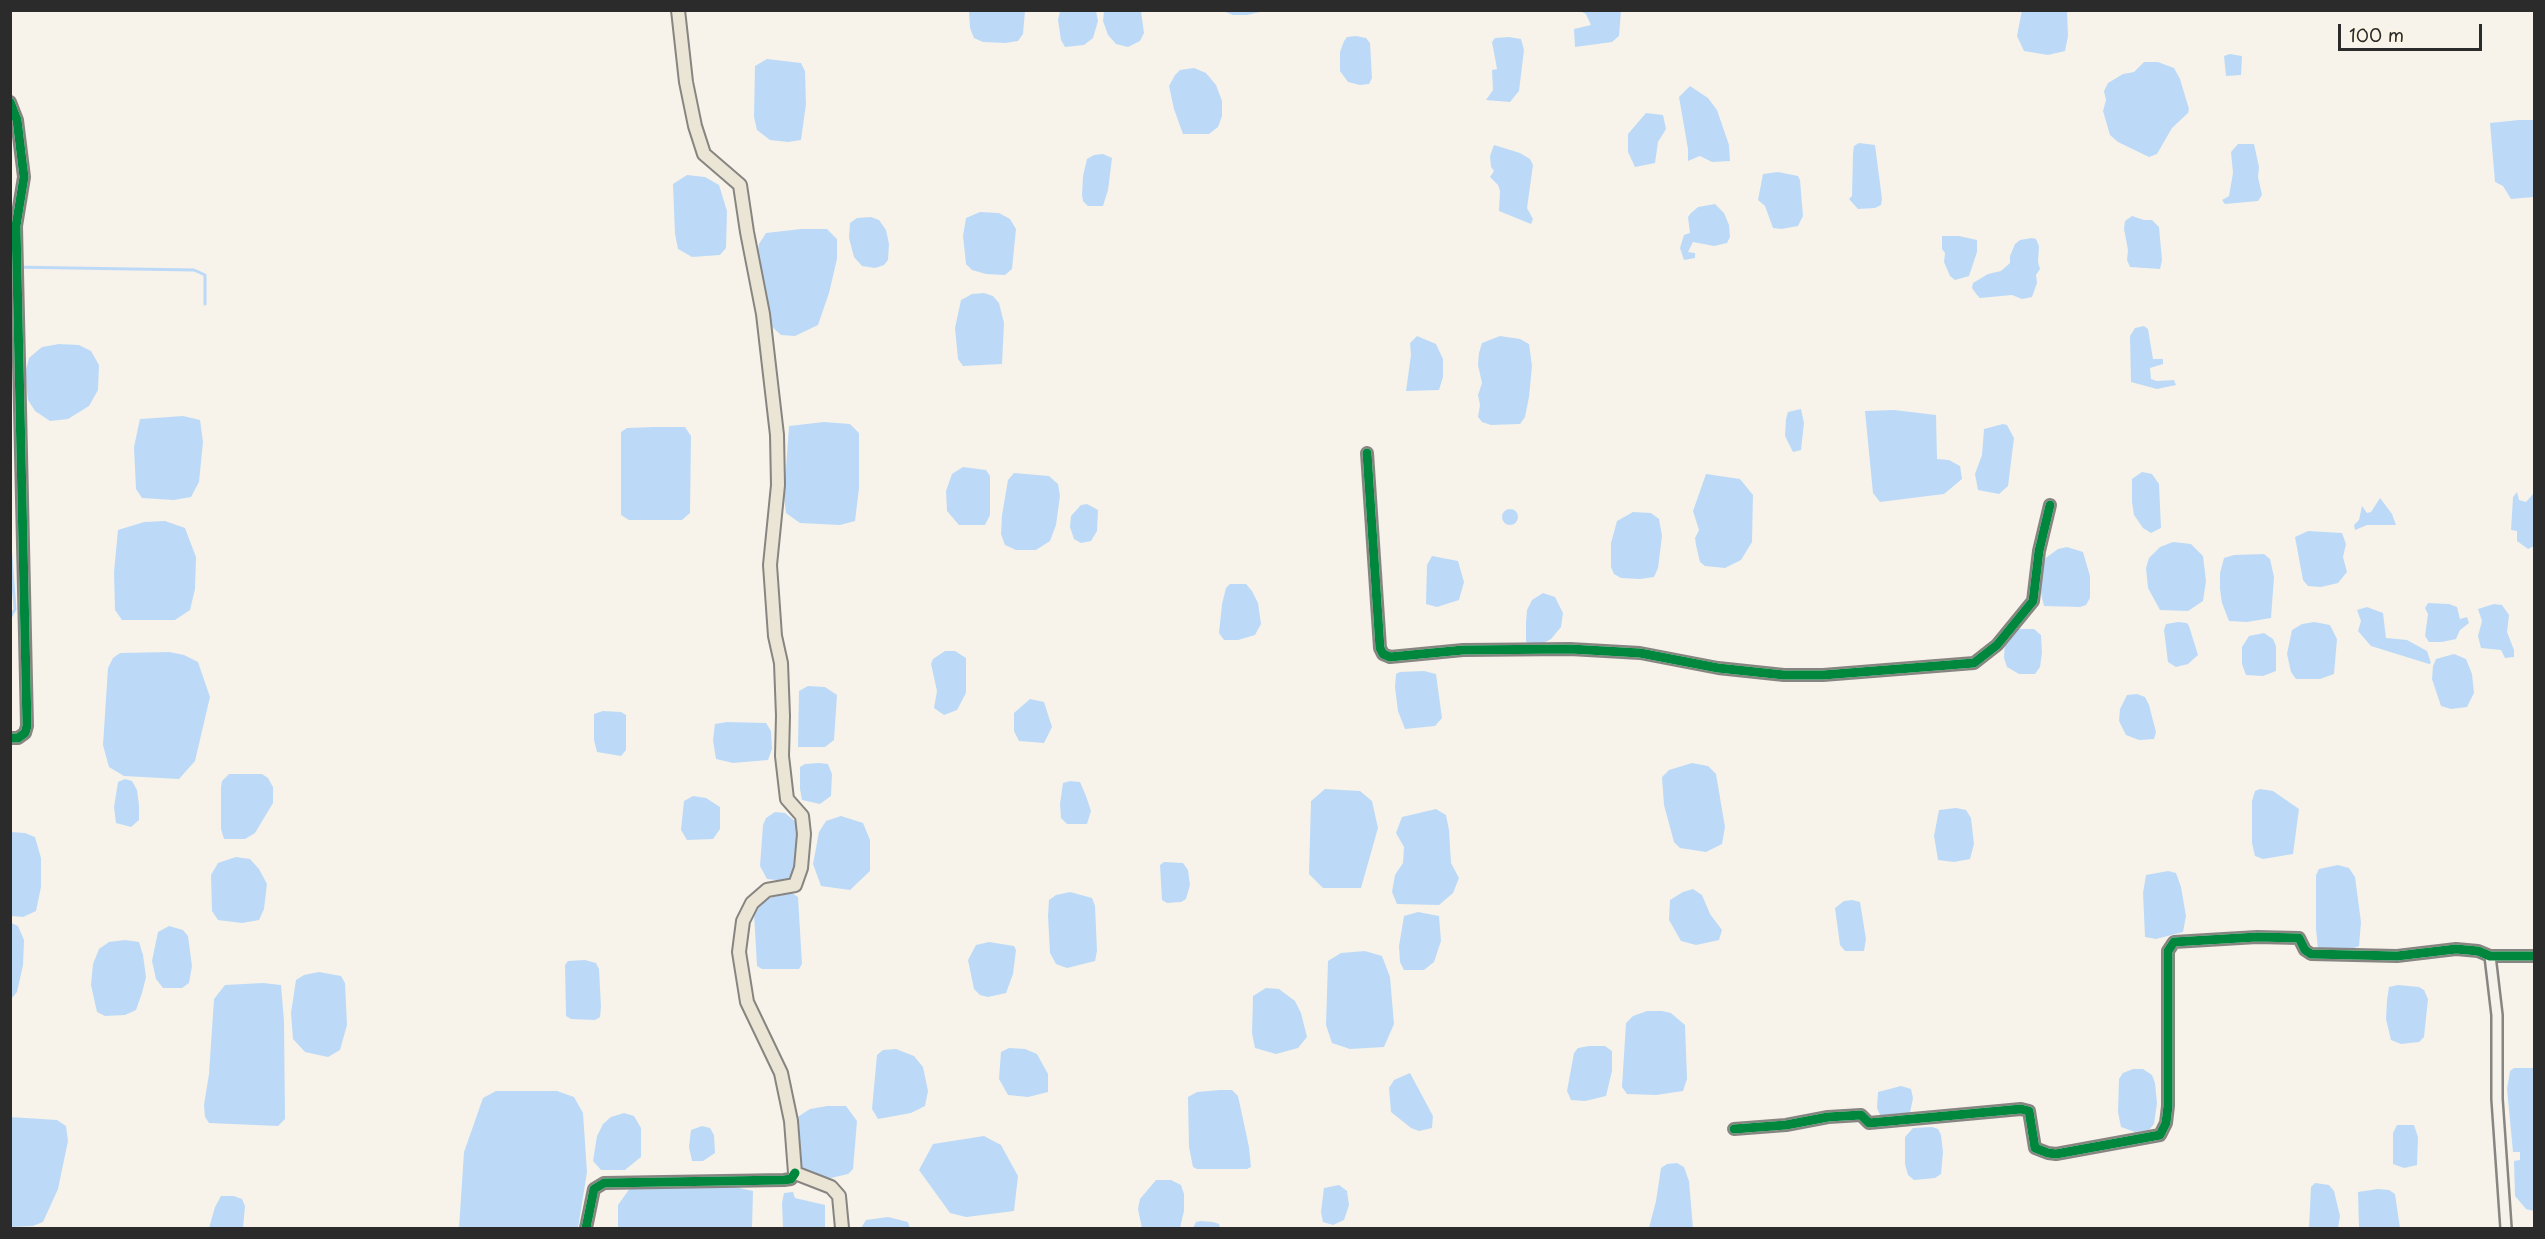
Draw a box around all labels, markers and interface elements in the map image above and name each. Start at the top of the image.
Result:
scale bar [2341,12,2485,50]
text: 100 m [2349,21,2404,48]

